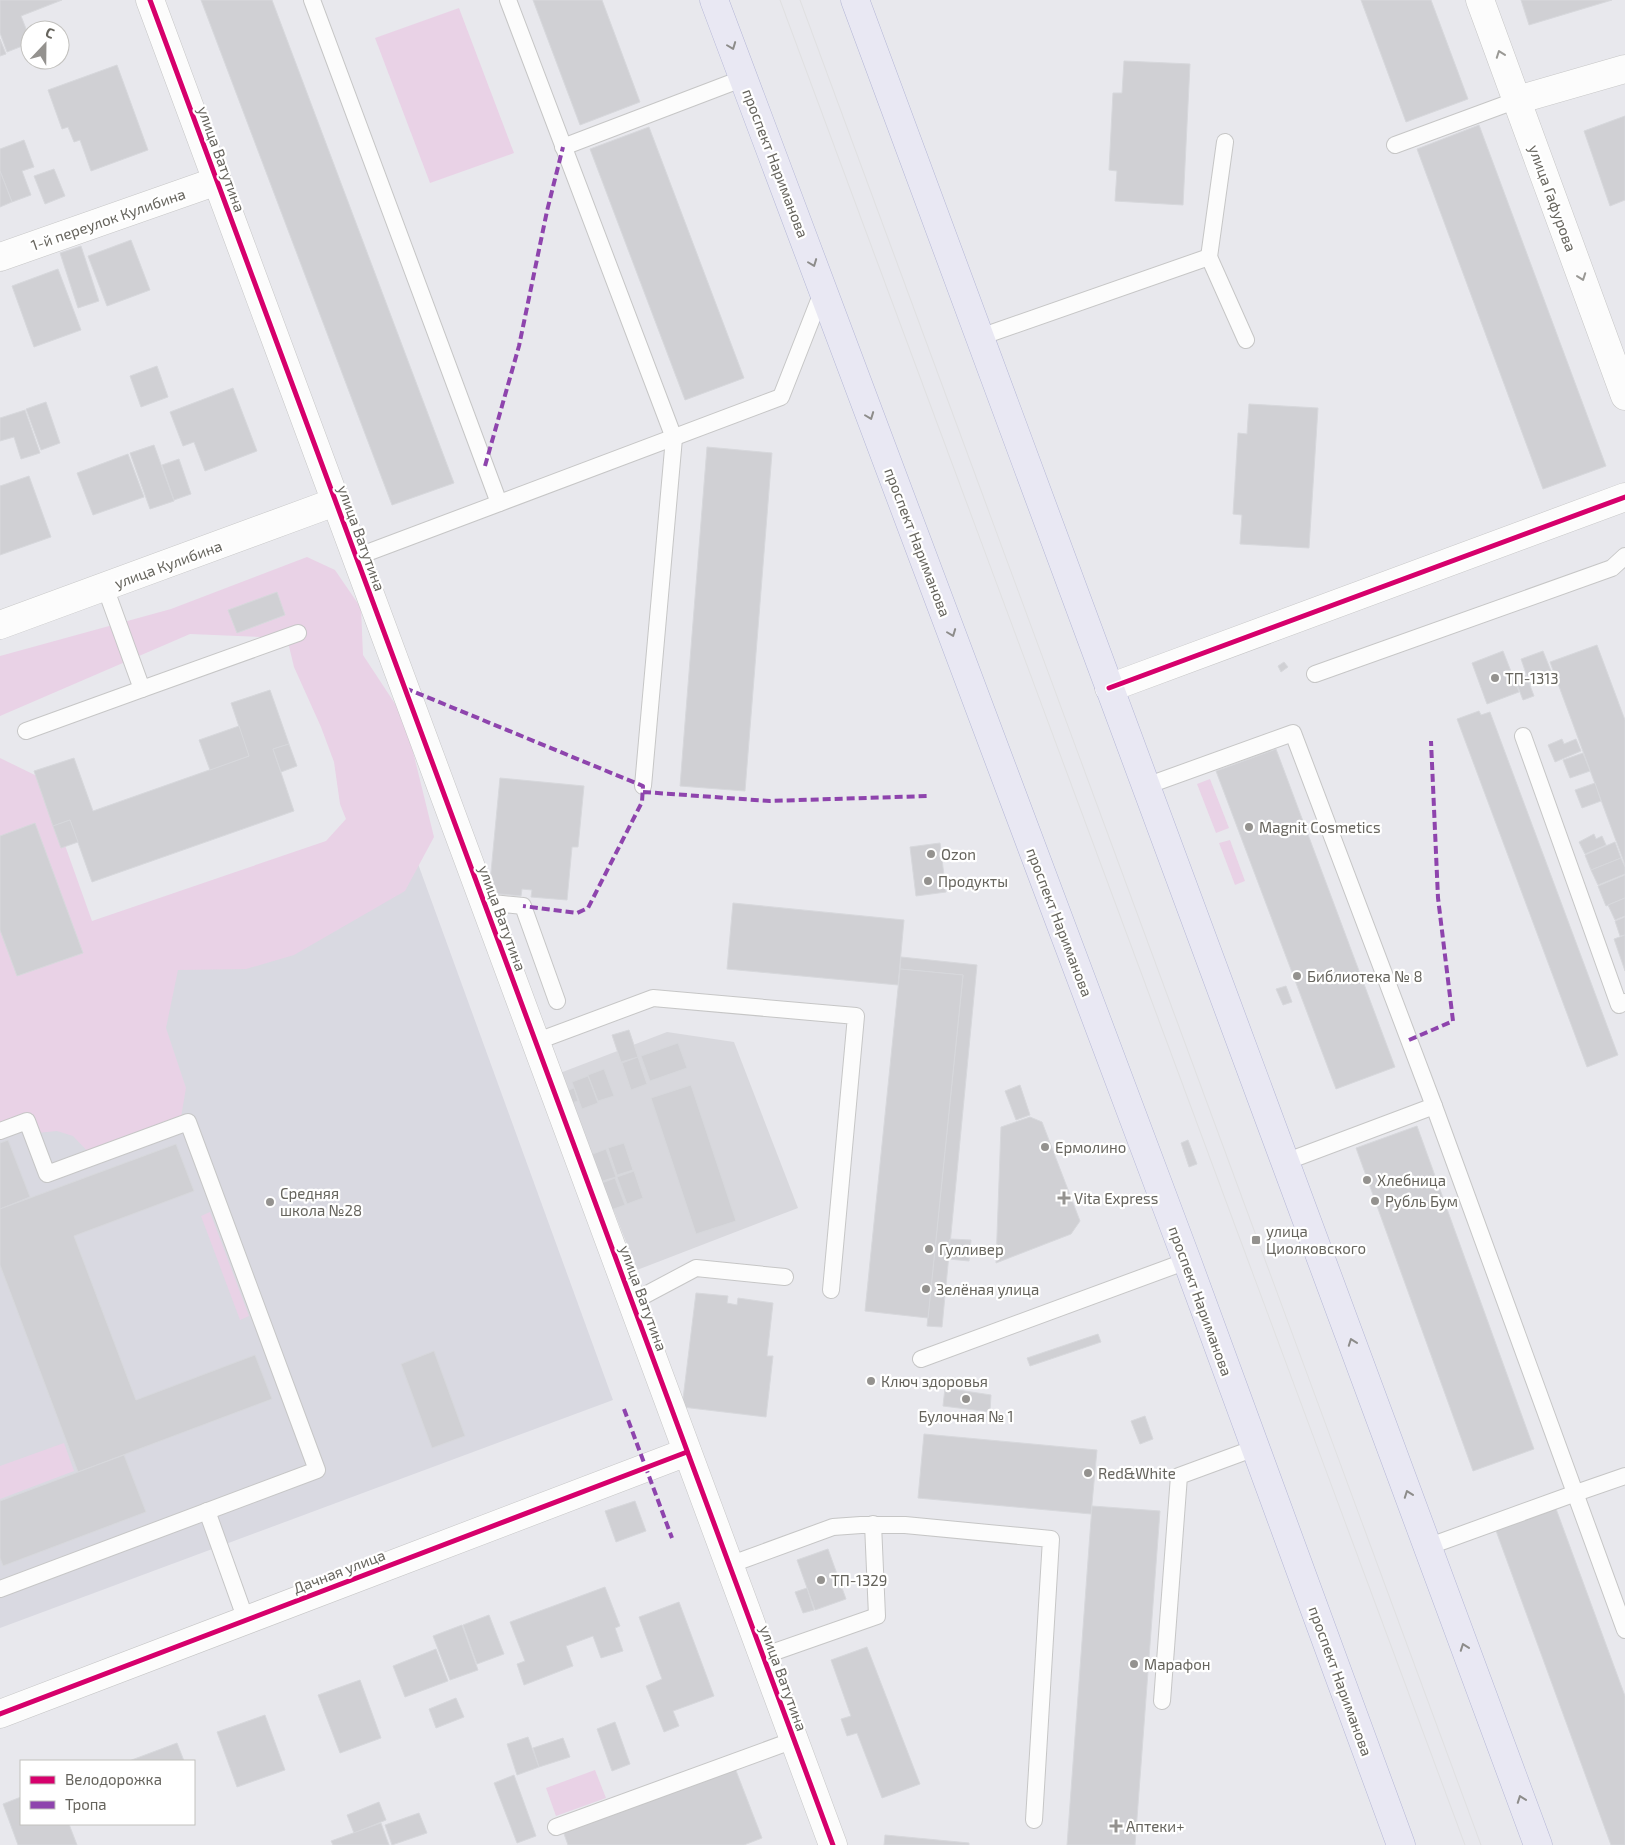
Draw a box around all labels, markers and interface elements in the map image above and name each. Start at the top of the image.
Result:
north arrow [20,20,70,70]
text: С [43,23,57,42]
one-way arrow [726,41,736,49]
one-way arrow [1496,50,1506,59]
street label: проспект Нариманова [739,86,813,240]
street label: улица Ватутина [194,104,249,215]
street label: улица Гафурова [1524,142,1581,254]
street label: 1-й переулок Кулибина [28,184,188,255]
one-way arrow [807,259,817,267]
one-way arrow [1576,272,1586,281]
one-way arrow [864,411,874,419]
street label: проспект Нариманова [881,465,955,619]
street label: улица Ватутина [334,483,389,594]
street label: улица Кулибина [112,536,225,593]
one-way arrow [946,628,956,637]
place label: ТП-1313 [1505,669,1559,687]
marker: ТП-1313 [1489,672,1501,684]
place label: Magnit Cosmetics [1259,818,1381,836]
marker: Magnit Cosmetics [1243,821,1255,833]
place label: Ozon [941,845,976,863]
street label: проспект Нариманова [1023,845,1097,999]
marker: Ozon [925,848,937,860]
street label: улица Ватутина [475,863,530,974]
place label: Продукты [938,872,1008,891]
marker: Продукты [922,875,934,887]
place label: Библиотека № 8 [1307,967,1423,985]
marker: Библиотека № 8 [1291,970,1303,982]
place label: Ермолино [1055,1138,1126,1156]
marker: Ермолино [1039,1141,1051,1153]
place label: Хлебница [1377,1171,1446,1189]
marker: Хлебница [1361,1174,1373,1186]
place label: Средняя школа №28 [280,1184,362,1219]
place label: Vita Express [1074,1189,1158,1207]
marker: Vita Express [1058,1192,1070,1204]
place label: Рубль Бум [1385,1192,1458,1211]
marker: Рубль Бум [1369,1195,1381,1207]
marker: Средняя школа №28 [264,1196,276,1208]
place label: улица Циолковского [1266,1222,1366,1257]
street label: проспект Нариманова [1166,1224,1236,1378]
marker: улица Циолковского [1250,1234,1262,1246]
place label: Гулливер [939,1240,1004,1259]
street label: улица Ватутина [616,1243,671,1354]
marker: Гулливер [923,1243,935,1255]
place label: Зелёная улица [936,1280,1039,1299]
marker: Зелёная улица [920,1283,932,1295]
one-way arrow [1348,1338,1358,1347]
place label: Ключ здоровья [881,1372,988,1390]
marker: Ключ здоровья [865,1375,877,1387]
marker: Булочная № 1 [960,1393,972,1405]
place label: Булочная № 1 [918,1407,1014,1426]
place label: Red&White [1098,1464,1176,1482]
marker: Red&White [1082,1467,1094,1479]
one-way arrow [1404,1491,1414,1499]
street label: Дачная улица [290,1545,388,1598]
place label: ТП-1329 [831,1571,887,1589]
marker: ТП-1329 [815,1574,827,1586]
street label: проспект Нариманова [1306,1604,1376,1758]
street label: улица Ватутина [756,1623,811,1734]
one-way arrow [1460,1643,1470,1652]
place label: Марафон [1144,1655,1211,1673]
marker: Марафон [1128,1658,1140,1670]
legend [20,1760,195,1825]
text: Велодорожка [65,1770,162,1788]
text: Тропа [65,1795,107,1813]
one-way arrow [1517,1795,1527,1804]
place label: Аптеки+ [1126,1817,1184,1835]
marker: Аптеки+ [1110,1820,1122,1832]

